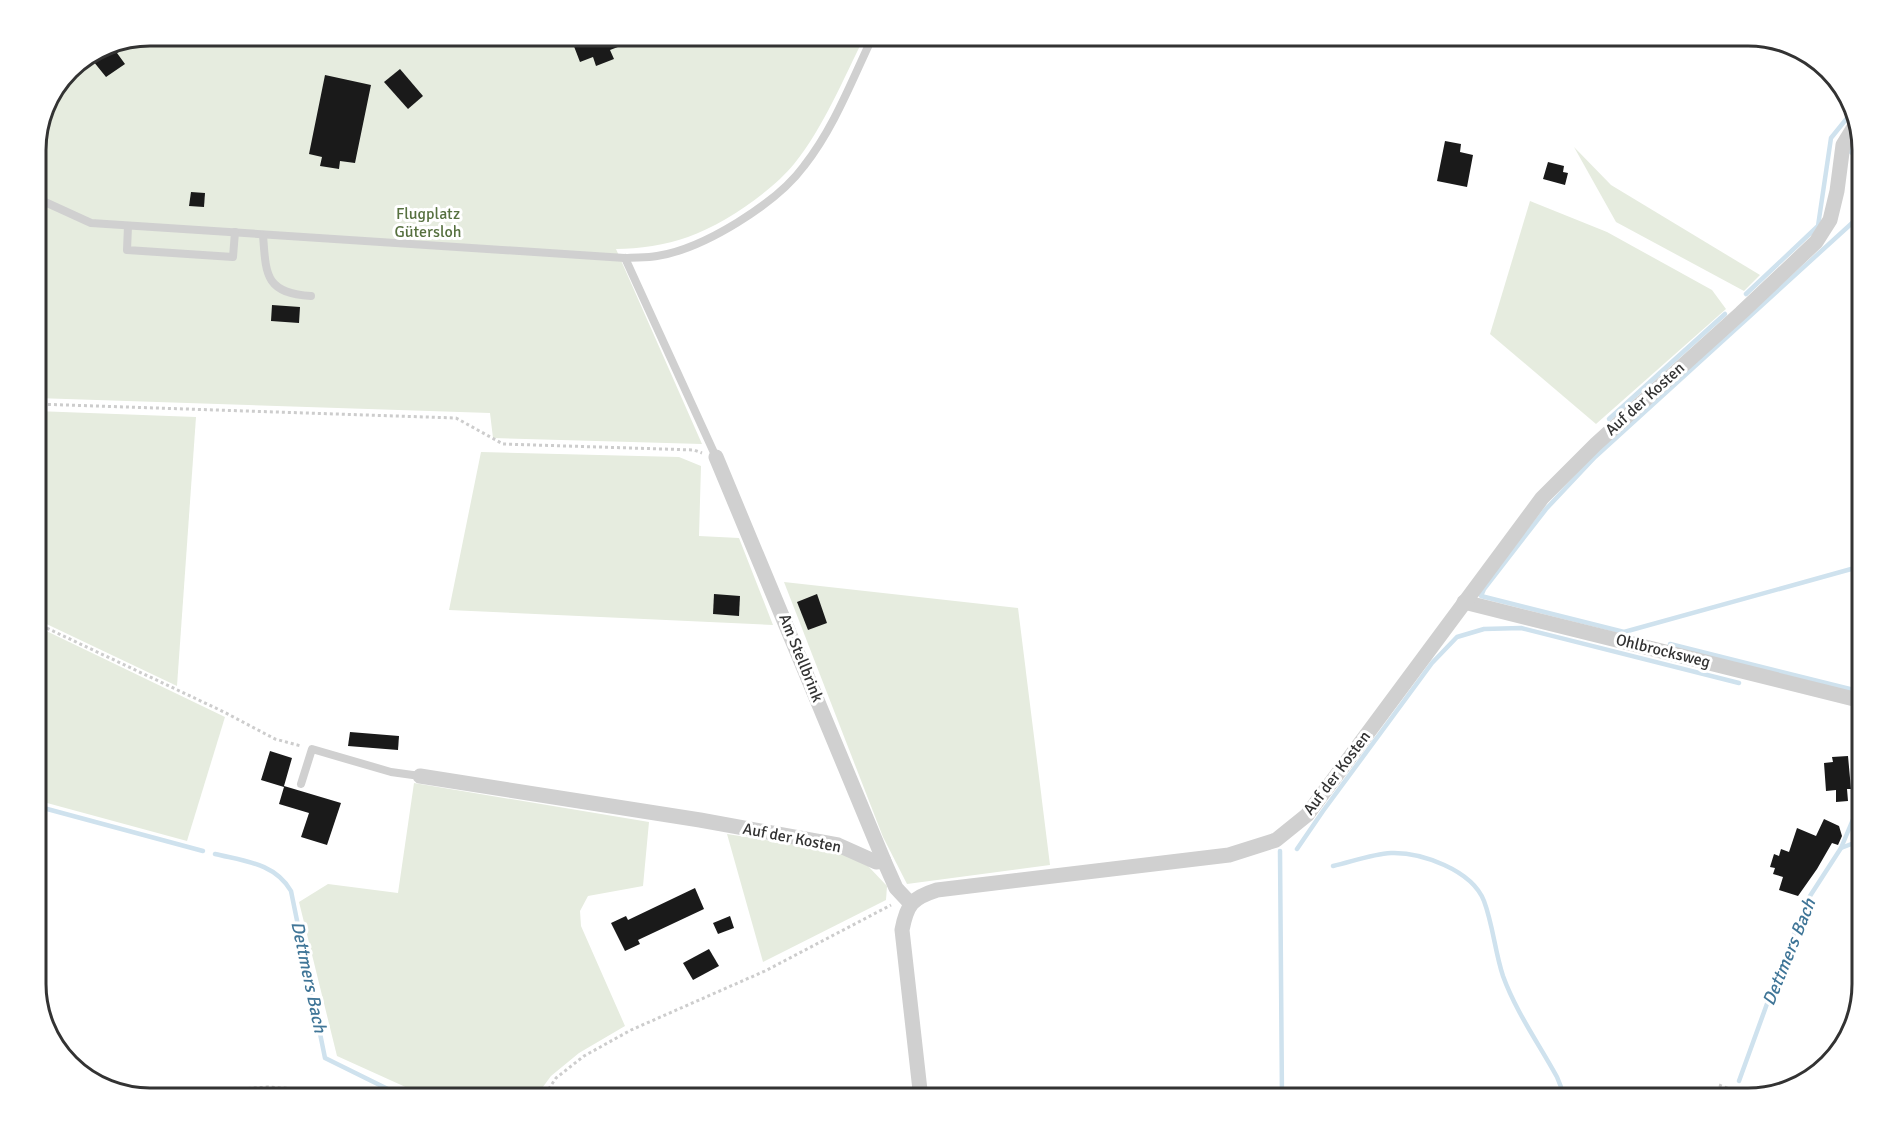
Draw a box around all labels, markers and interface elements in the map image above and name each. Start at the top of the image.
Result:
park label: Flugplatz Gütersloh [395,204,461,242]
street label: Auf der Kosten [1601,358,1689,440]
street label: Am Stellbrink [774,611,828,705]
street label: Ohlbrocksweg [1614,630,1712,672]
street label: Auf der Kosten [1299,727,1375,819]
street label: Auf der Kosten [741,819,843,857]
water label: Dettmers Bach [1758,894,1821,1009]
water label: Dettmers Bach [286,919,332,1036]

